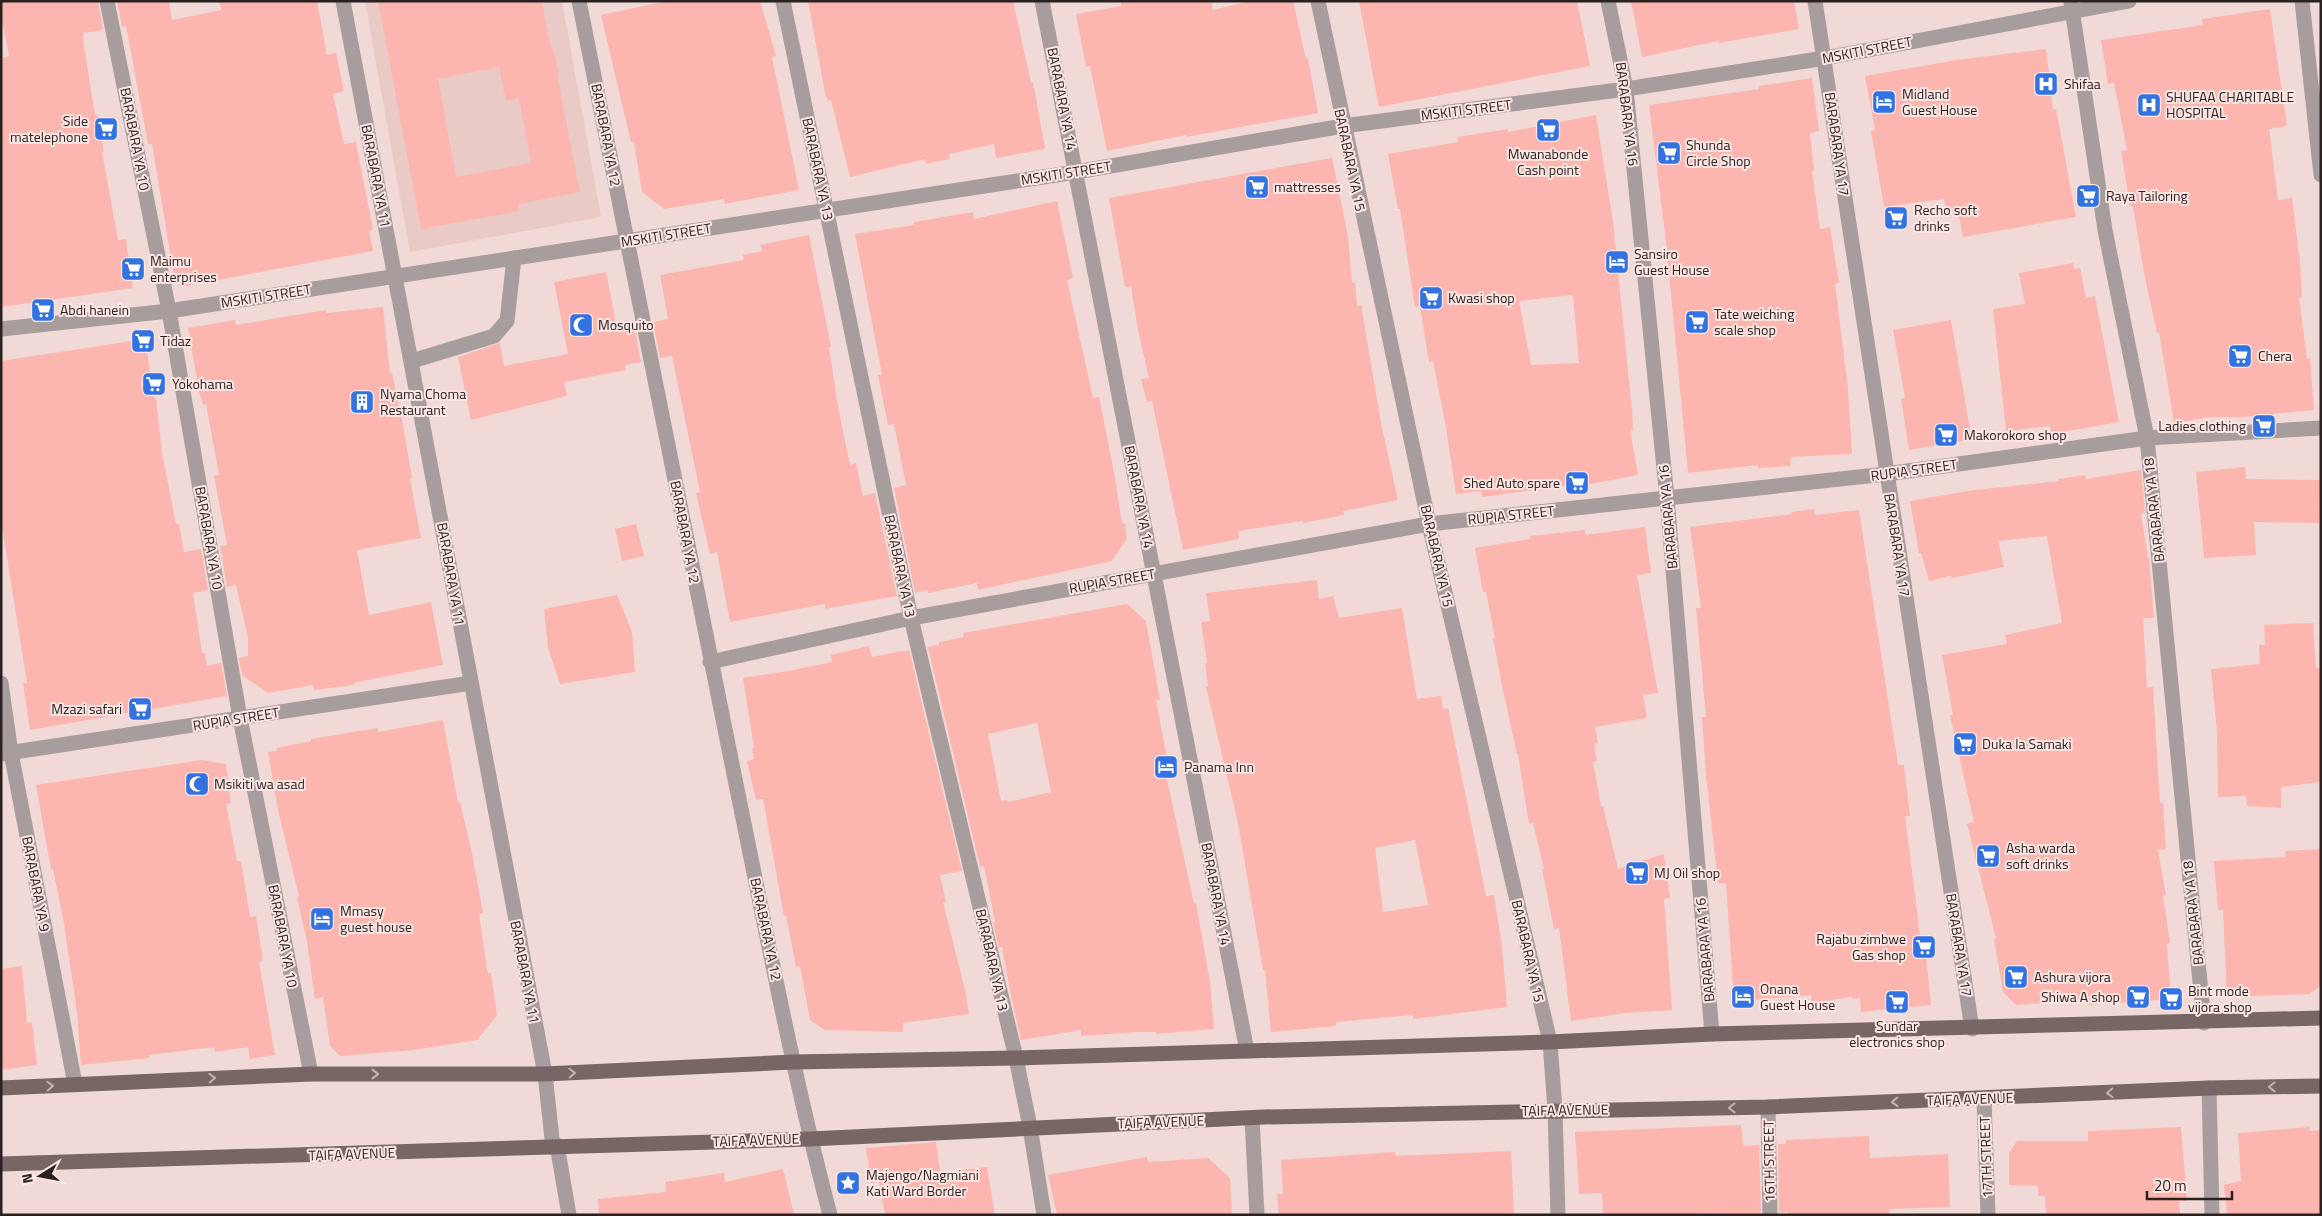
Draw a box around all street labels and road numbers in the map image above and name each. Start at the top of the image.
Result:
street label: MSKITI STREET [1820,30,1914,69]
street label: BARABARA YA 14 [1042,46,1083,152]
street label: BARABARA YA 16 [1611,61,1644,167]
street label: BARABARA YA 12 [586,82,627,188]
street label: BARABARA YA 10 [115,86,156,192]
street label: BARABARA YA 17 [1820,91,1855,197]
street label: MSKITI STREET [1419,93,1513,125]
street label: BARABARA YA 15 [1329,107,1372,213]
street label: BARABARA YA 13 [797,116,840,222]
street label: BARABARA YA 11 [356,123,397,229]
street label: MSKITI STREET [1019,155,1113,190]
street label: MSKITI STREET [619,217,713,252]
street label: MSKITI STREET [219,278,313,313]
street label: BARABARA YA 14 [1119,444,1160,550]
street label: RUPIA STREET [1869,453,1959,486]
street label: BARABARA YA 18 [2138,457,2169,563]
street label: BARABARA YA 16 [1652,464,1683,570]
street label: BARABARA YA 12 [665,479,706,585]
street label: BARABARA YA 10 [190,485,229,591]
street label: BARABARA YA 17 [1879,492,1916,598]
street label: RUPIA STREET [1466,499,1556,530]
street label: BARABARA YA 15 [1416,503,1459,609]
street label: BARABARA YA 13 [879,513,922,619]
street label: BARABARA YA 11 [432,521,471,627]
street label: RUPIA STREET [1067,562,1157,598]
street label: RUPIA STREET [191,701,281,736]
street label: BARABARA YA 9 [17,834,56,933]
street label: BARABARA YA 14 [1196,841,1237,947]
street label: BARABARA YA 18 [2177,860,2208,966]
street label: BARABARA YA 12 [745,876,788,982]
street label: BARABARA YA 10 [263,883,304,989]
street label: BARABARA YA 17 [1941,892,1978,998]
street label: BARABARA YA 16 [1689,897,1720,1003]
street label: BARABARA YA 15 [1507,898,1550,1004]
street label: BARABARA YA 13 [971,907,1014,1013]
street label: BARABARA YA 11 [505,919,546,1025]
street label: TAIFA AVENUE [1926,1086,2014,1111]
street label: TAIFA AVENUE [1521,1098,1609,1121]
street label: TAIFA AVENUE [1117,1109,1205,1134]
street label: 17TH STREET [1974,1115,1997,1198]
street label: 16TH STREET [1757,1119,1780,1202]
street label: TAIFA AVENUE [712,1127,800,1152]
street label: TAIFA AVENUE [308,1141,396,1166]

